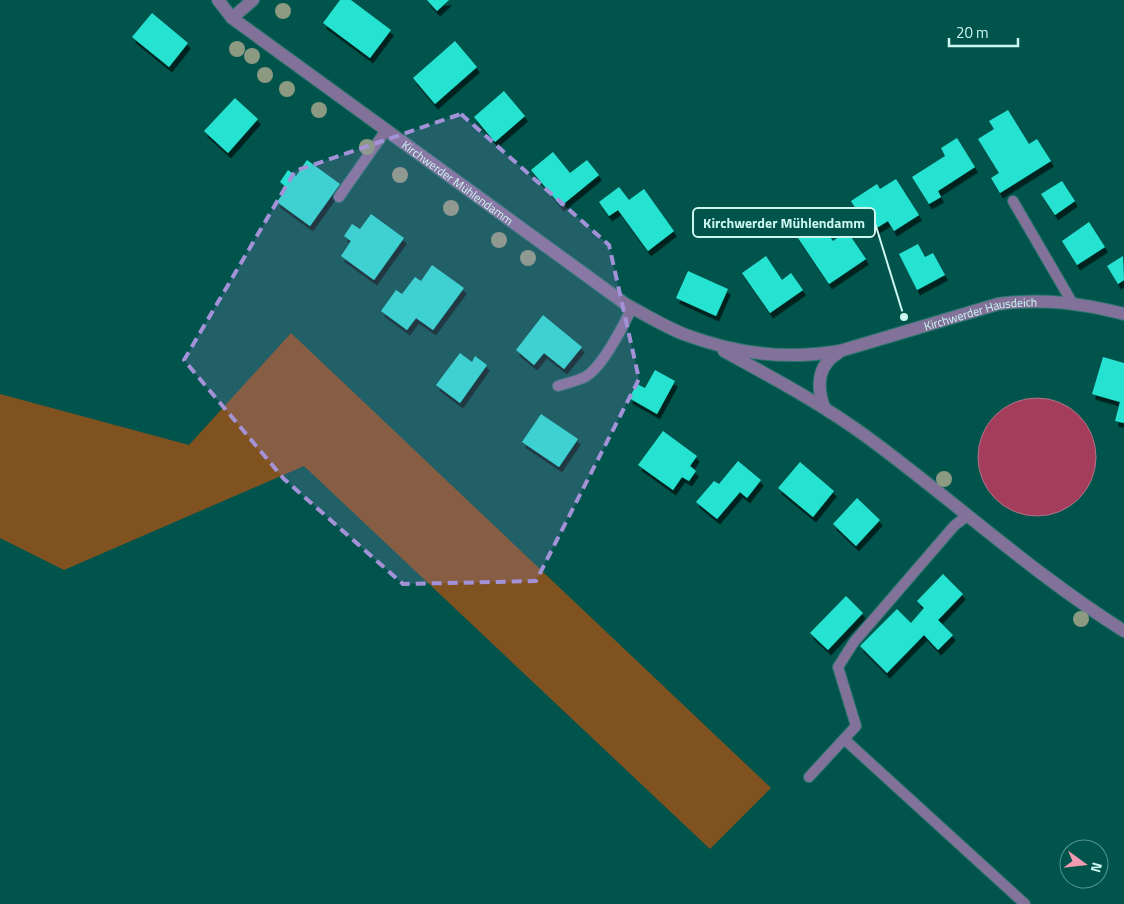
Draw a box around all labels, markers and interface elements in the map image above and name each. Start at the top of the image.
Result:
scale bar [949,15,1018,47]
text: 20 m [956,21,989,44]
street label: Kirchwerder Mühlendamm [398,135,518,229]
callout: Kirchwerder Mühlendamm [693,208,875,237]
text: Kirchwerder Mühlendamm [703,212,865,233]
street label: Kirchwerder Hausdeich [921,292,1037,335]
north arrow [1059,839,1109,889]
text: N [1086,860,1108,875]

